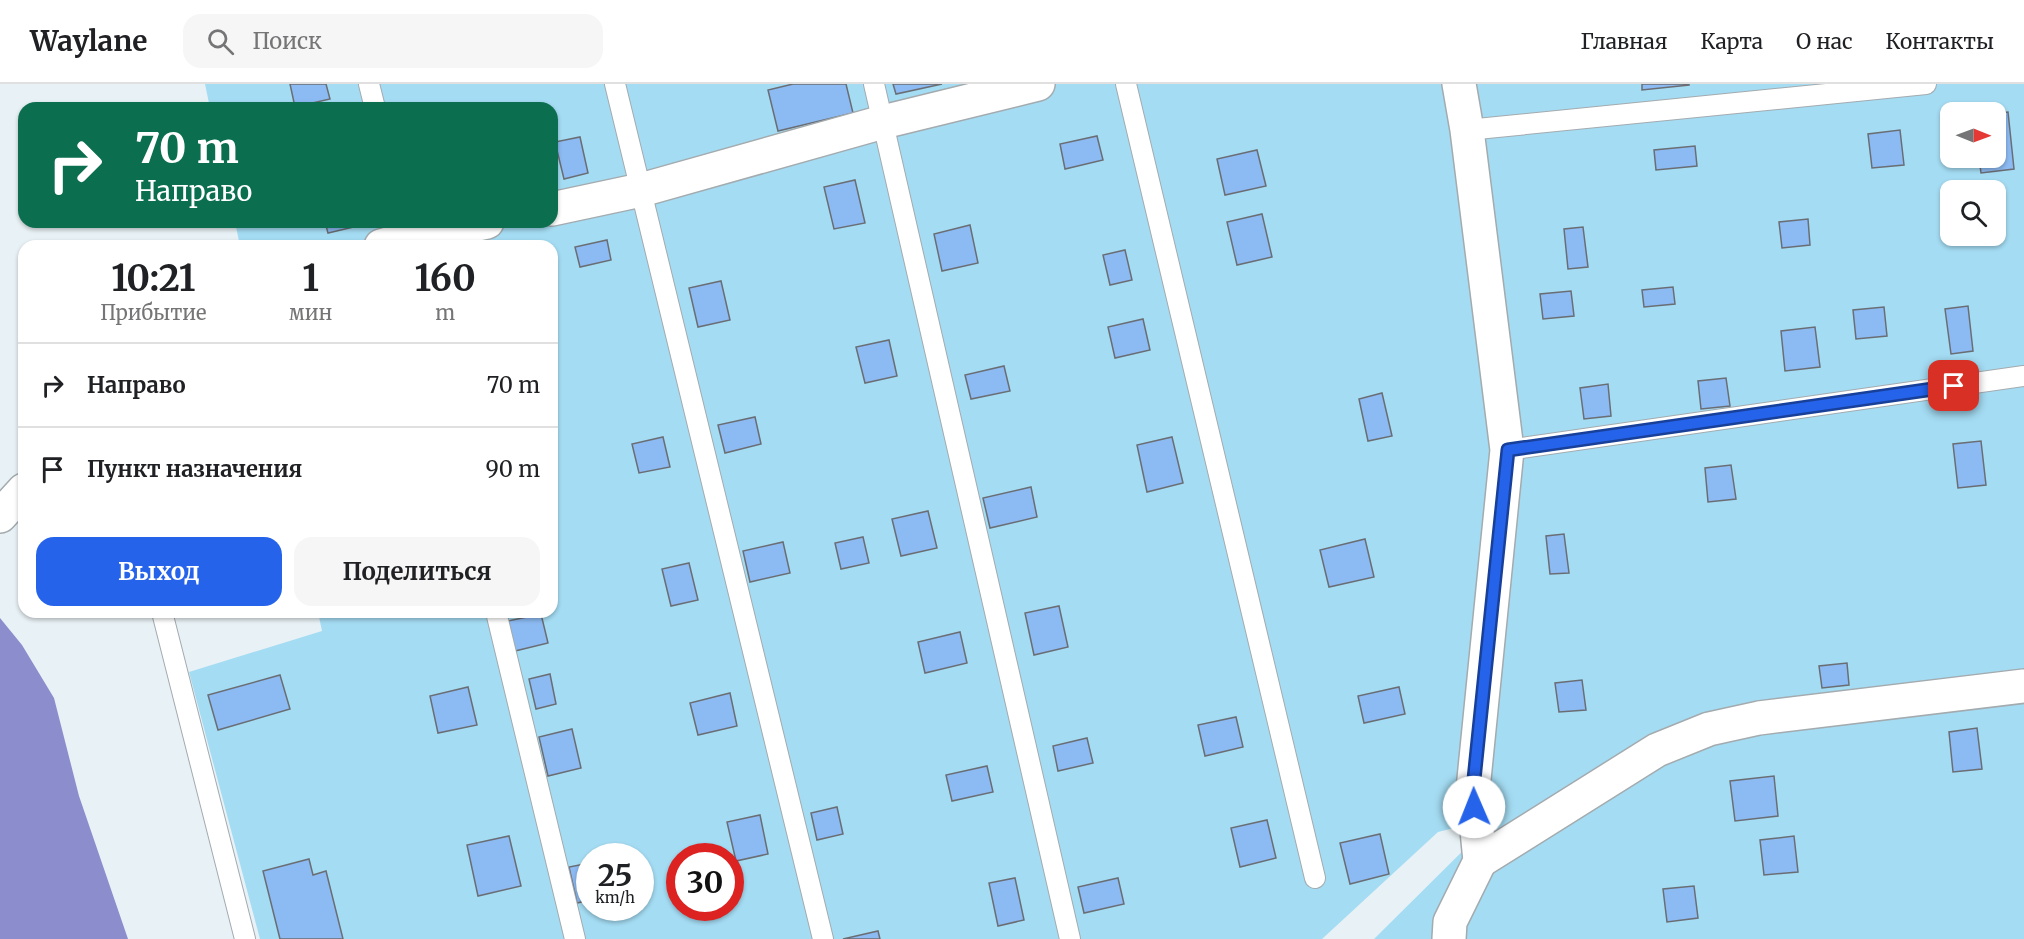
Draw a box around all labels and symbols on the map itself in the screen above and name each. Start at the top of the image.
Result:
north arrow [1940,102,2006,168]
pin [1928,360,1979,411]
position arrow [1442,775,1506,839]
speed limit sign: 30 [666,843,744,921]

